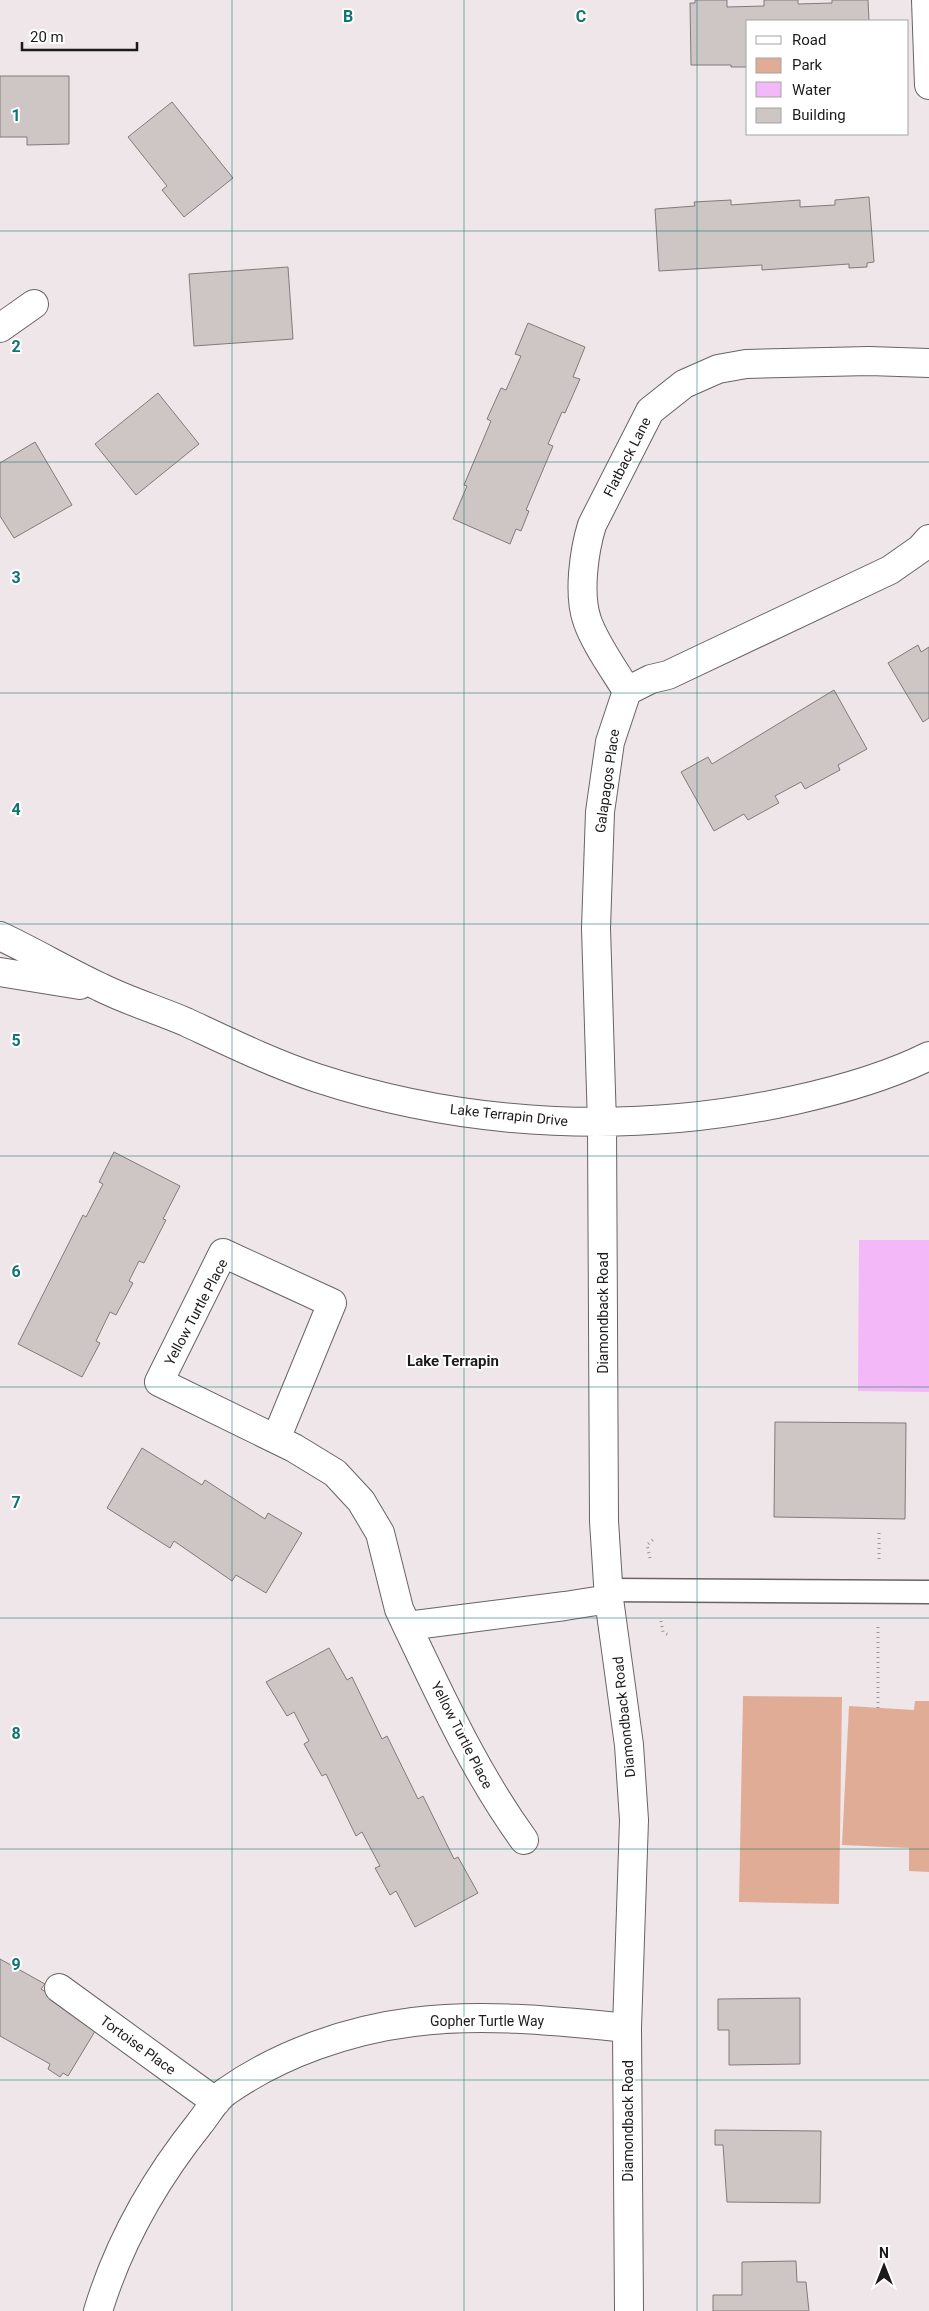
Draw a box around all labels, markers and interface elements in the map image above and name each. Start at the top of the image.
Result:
text: B [343,7,353,26]
text: C [576,7,586,26]
scale bar [22,20,138,52]
legend [746,20,909,135]
text: 20 m [30,28,64,46]
text: Road [792,31,826,49]
text: Park [792,56,823,74]
text: Water [792,81,831,99]
text: 1 [11,106,21,125]
text: Building [792,106,846,124]
text: 2 [11,337,21,356]
street label: Flatback Lane [600,415,654,499]
text: 3 [11,568,21,587]
street label: Galapagos Place [592,728,622,834]
text: 4 [11,800,21,819]
text: 5 [11,1031,21,1050]
street label: Lake Terrapin Drive [449,1101,569,1129]
street label: Diamondback Road [595,1252,611,1374]
street label: Yellow Turtle Place [161,1256,231,1368]
text: 6 [11,1262,21,1281]
district label: Lake Terrapin [407,1352,499,1370]
text: 7 [11,1493,21,1512]
street label: Diamondback Road [610,1656,638,1778]
street label: Yellow Turtle Place [428,1679,496,1791]
text: 8 [11,1724,21,1743]
text: 9 [11,1955,21,1974]
street label: Tortoise Place [97,2012,179,2078]
street label: Gopher Turtle Way [430,2013,544,2029]
street label: Diamondback Road [620,2060,636,2182]
north arrow [859,2241,909,2291]
text: N [879,2245,889,2261]

